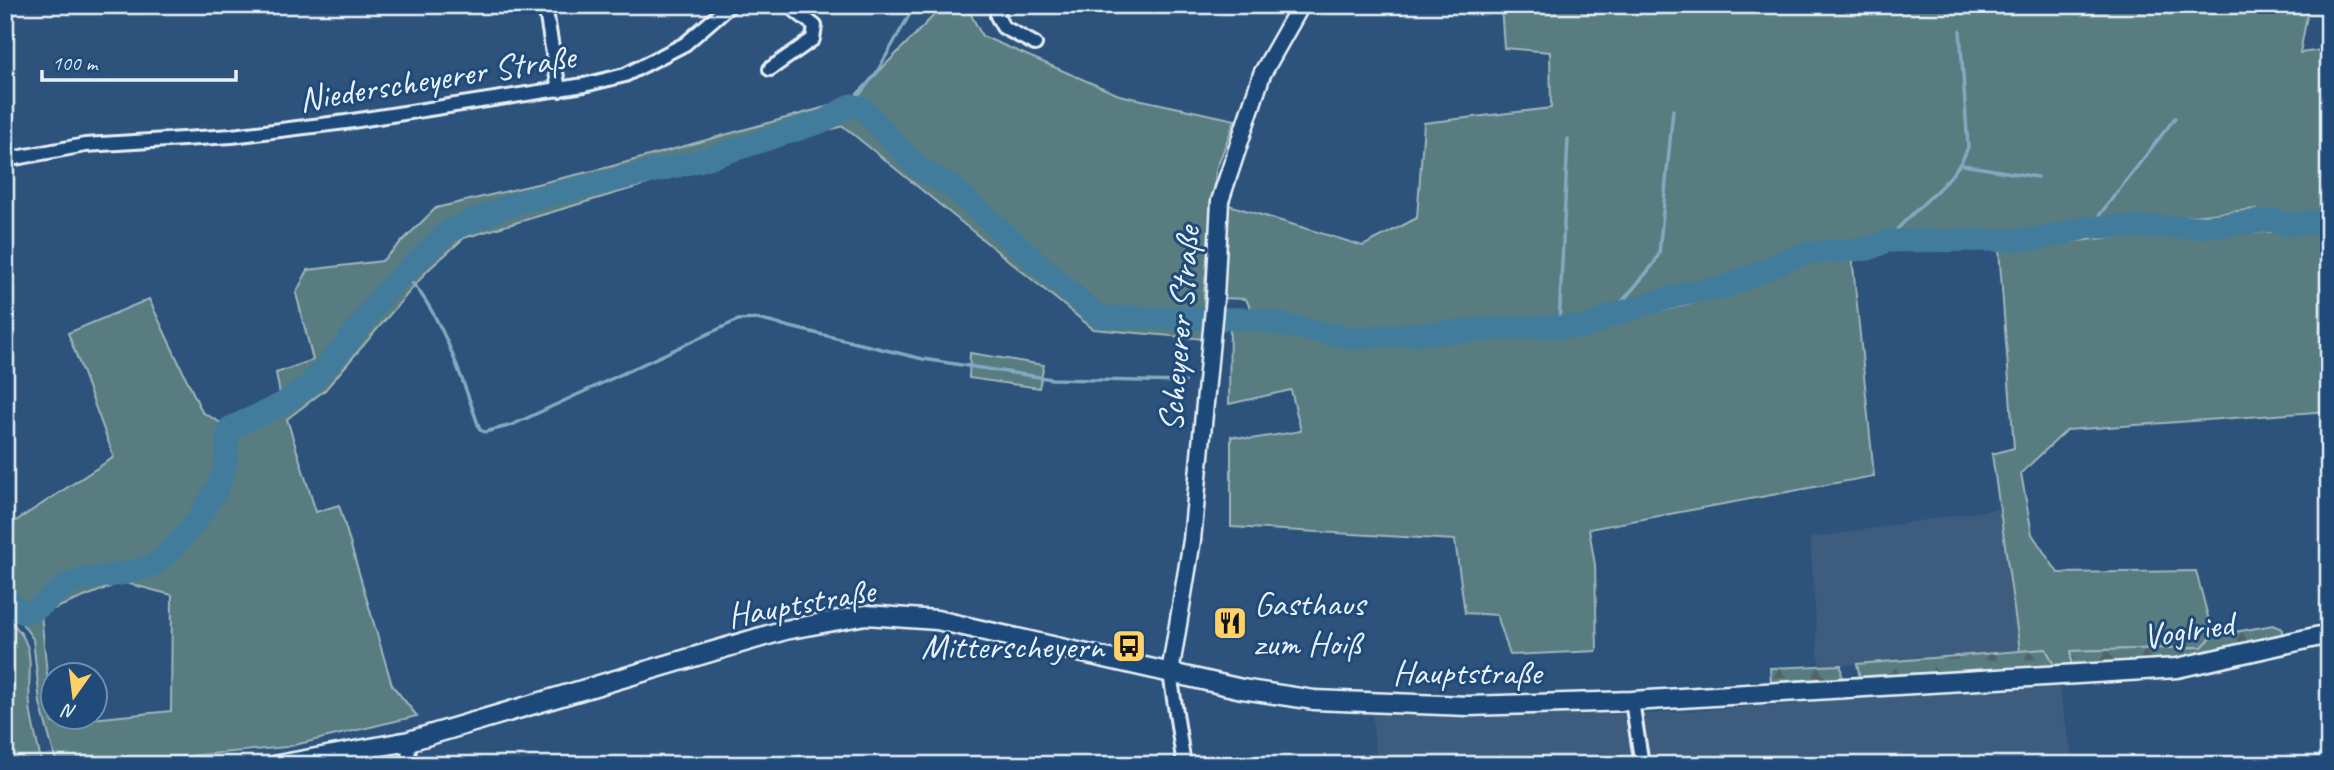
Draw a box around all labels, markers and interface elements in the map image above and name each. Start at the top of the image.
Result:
street label: Niederscheyerer Straße [296,34,581,122]
scale bar [42,38,236,82]
text: 100 m [52,50,99,76]
street label: Scheyerer Straße [1148,222,1211,434]
street label: Hauptstraße [724,567,881,638]
place label: Gasthaus zum Hoiß [1254,581,1368,666]
street label: Voglried [2140,600,2242,659]
restaurant icon: Gasthaus zum Hoiß [1211,604,1249,642]
place label: Mitterscheyern [921,624,1106,669]
bus stop icon: Mitterscheyern [1110,627,1148,665]
street label: Hauptstraße [1393,650,1544,695]
north arrow [38,662,108,732]
text: N [58,698,79,725]

